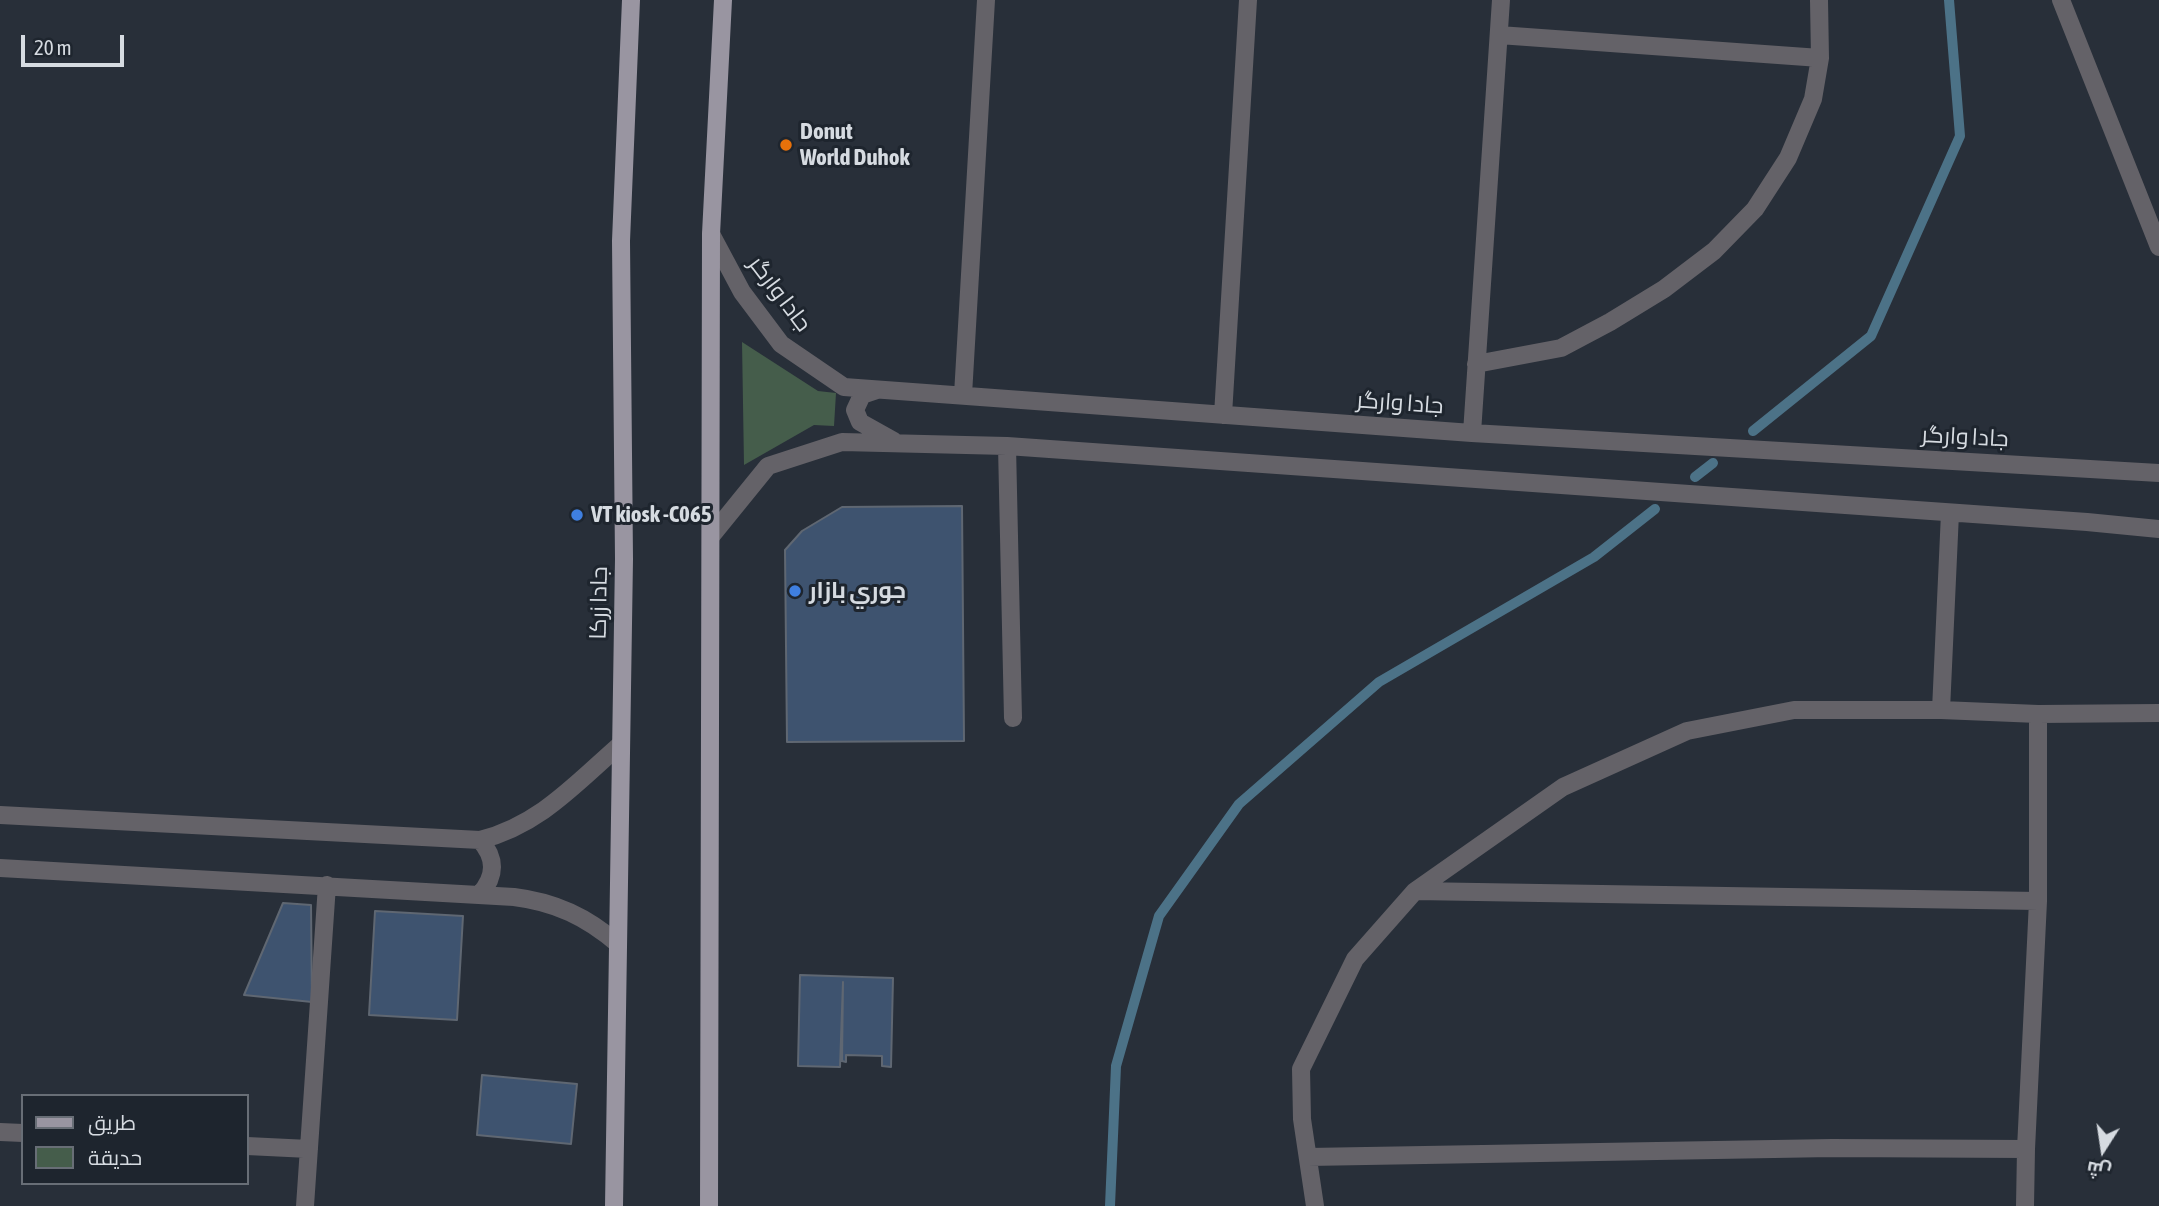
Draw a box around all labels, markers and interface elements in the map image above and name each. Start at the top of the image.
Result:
scale bar [24,21,128,65]
text: 20 m [34,35,72,59]
place label: Donut World Duhok [800,118,910,172]
marker: Donut World Duhok [778,137,794,153]
street label: جادا وارگر [743,251,817,337]
street label: جادا وارگر [1356,386,1444,420]
street label: جادا وارگر [1921,421,2009,453]
place label: VT kiosk -C065 [591,501,712,529]
marker: VT kiosk -C065 [569,507,585,523]
street label: جادا زرکا [585,566,613,640]
place label: جوري بازار [809,577,906,605]
marker: جوري بازار [787,583,803,599]
legend [21,1094,248,1185]
text: طريق [88,1110,136,1134]
north arrow [2068,1115,2138,1185]
text: حديقة [88,1145,142,1169]
text: ش [2084,1157,2113,1184]

